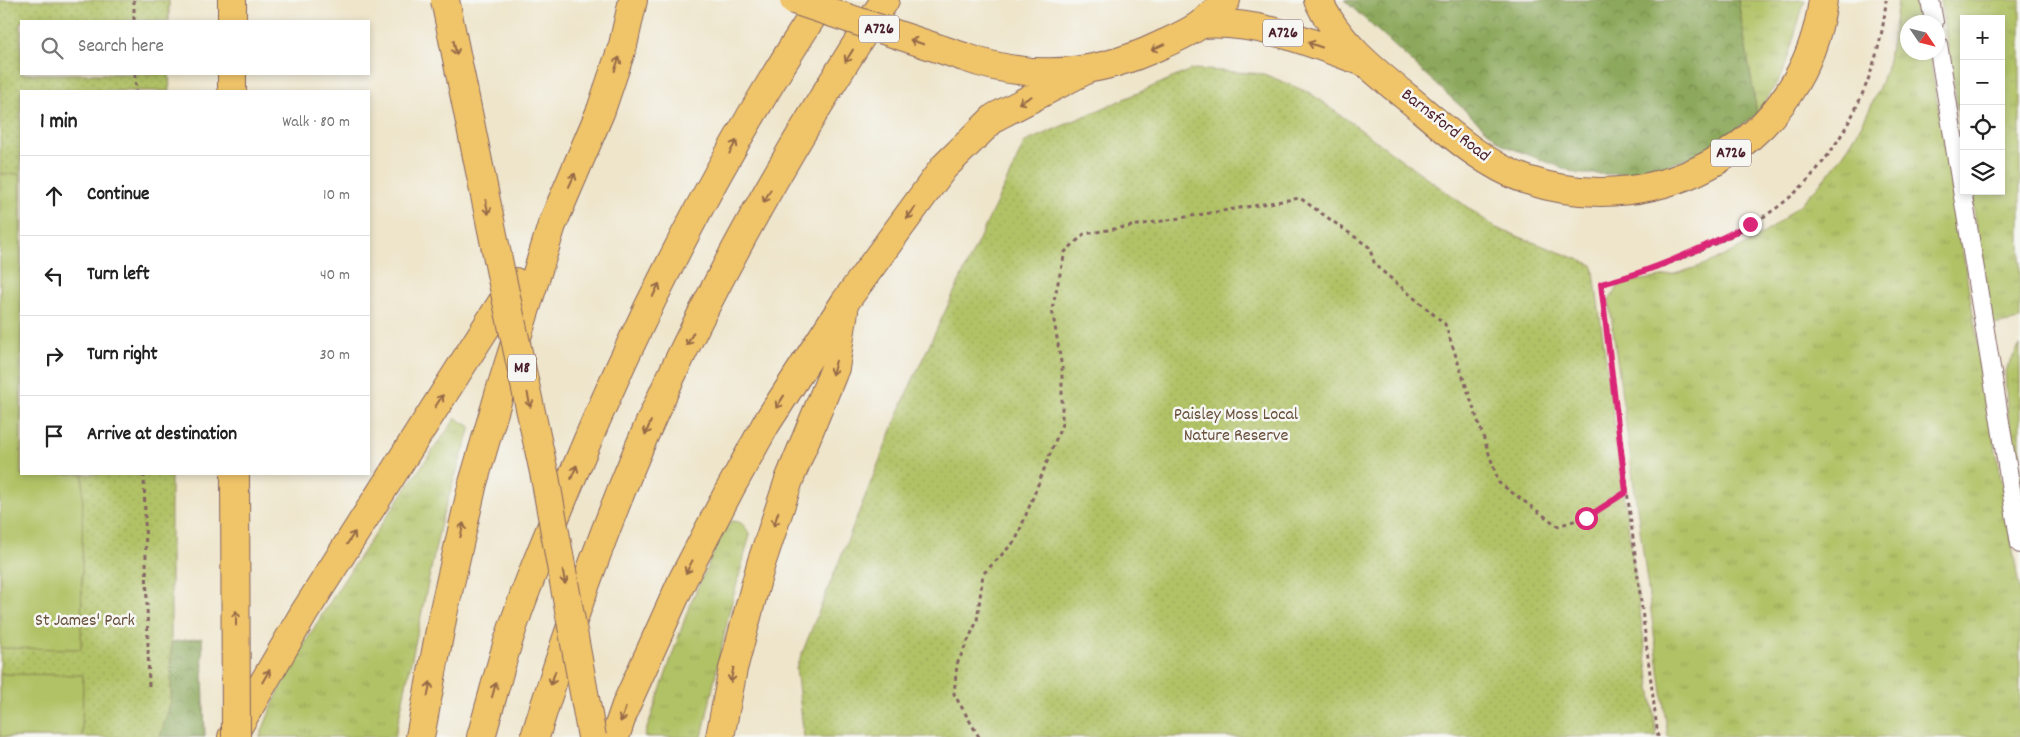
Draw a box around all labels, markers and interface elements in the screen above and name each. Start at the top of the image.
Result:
road number: A726 [859,15,899,42]
north arrow [1900,15,1945,60]
map controls [1960,15,2005,195]
button: + [1960,15,2005,60]
road number: A726 [1263,19,1303,46]
search box [20,20,370,75]
icon: search [38,34,66,62]
text: Search here [78,34,164,61]
one-way arrow [910,36,926,46]
one-way arrow [450,39,460,55]
one-way arrow [1308,39,1324,49]
one-way arrow [1151,42,1166,52]
one-way arrow [843,48,853,62]
one-way arrow [613,57,622,72]
button: − [1960,60,2005,105]
street label: Barnsford Road [1395,83,1495,169]
one-way arrow [1018,96,1033,105]
button: locate [1960,105,2005,150]
text: 1 min [40,108,77,138]
text: Walk · 80 m [282,111,350,134]
one-way arrow [728,139,738,154]
road number: A726 [1711,140,1751,167]
button: layers [1960,150,2005,195]
one-way arrow [567,173,577,188]
icon: ahead [40,182,68,210]
text: Continue [87,182,149,209]
text: 10 m [323,184,350,207]
one-way arrow [762,188,771,203]
one-way arrow [483,199,492,215]
one-way arrow [906,206,916,220]
route end [1739,213,1762,236]
icon: left [40,262,68,290]
text: Turn left [87,262,150,289]
text: 40 m [320,264,350,287]
one-way arrow [652,283,662,298]
one-way arrow [685,331,694,346]
icon: right [40,342,68,370]
text: Turn right [87,342,158,369]
text: 30 m [320,344,350,367]
road number: M8 [508,354,536,382]
one-way arrow [829,359,838,375]
one-way arrow [524,392,534,408]
one-way arrow [775,394,785,408]
one-way arrow [434,395,444,409]
park label: Paisley Moss Local Nature Reserve [1174,403,1299,449]
one-way arrow [643,420,653,435]
icon: arrive [40,422,68,450]
text: Arrive at destination [87,422,237,449]
one-way arrow [569,465,579,480]
route start [1575,507,1598,530]
one-way arrow [771,511,780,526]
one-way arrow [458,523,467,539]
one-way arrow [347,532,357,546]
one-way arrow [684,559,694,574]
one-way arrow [559,568,569,584]
park label: St James' Park [35,609,135,634]
one-way arrow [231,611,241,627]
one-way arrow [727,667,736,683]
one-way arrow [261,670,271,684]
one-way arrow [548,670,557,685]
one-way arrow [424,682,434,698]
one-way arrow [490,683,500,699]
one-way arrow [618,707,627,722]

